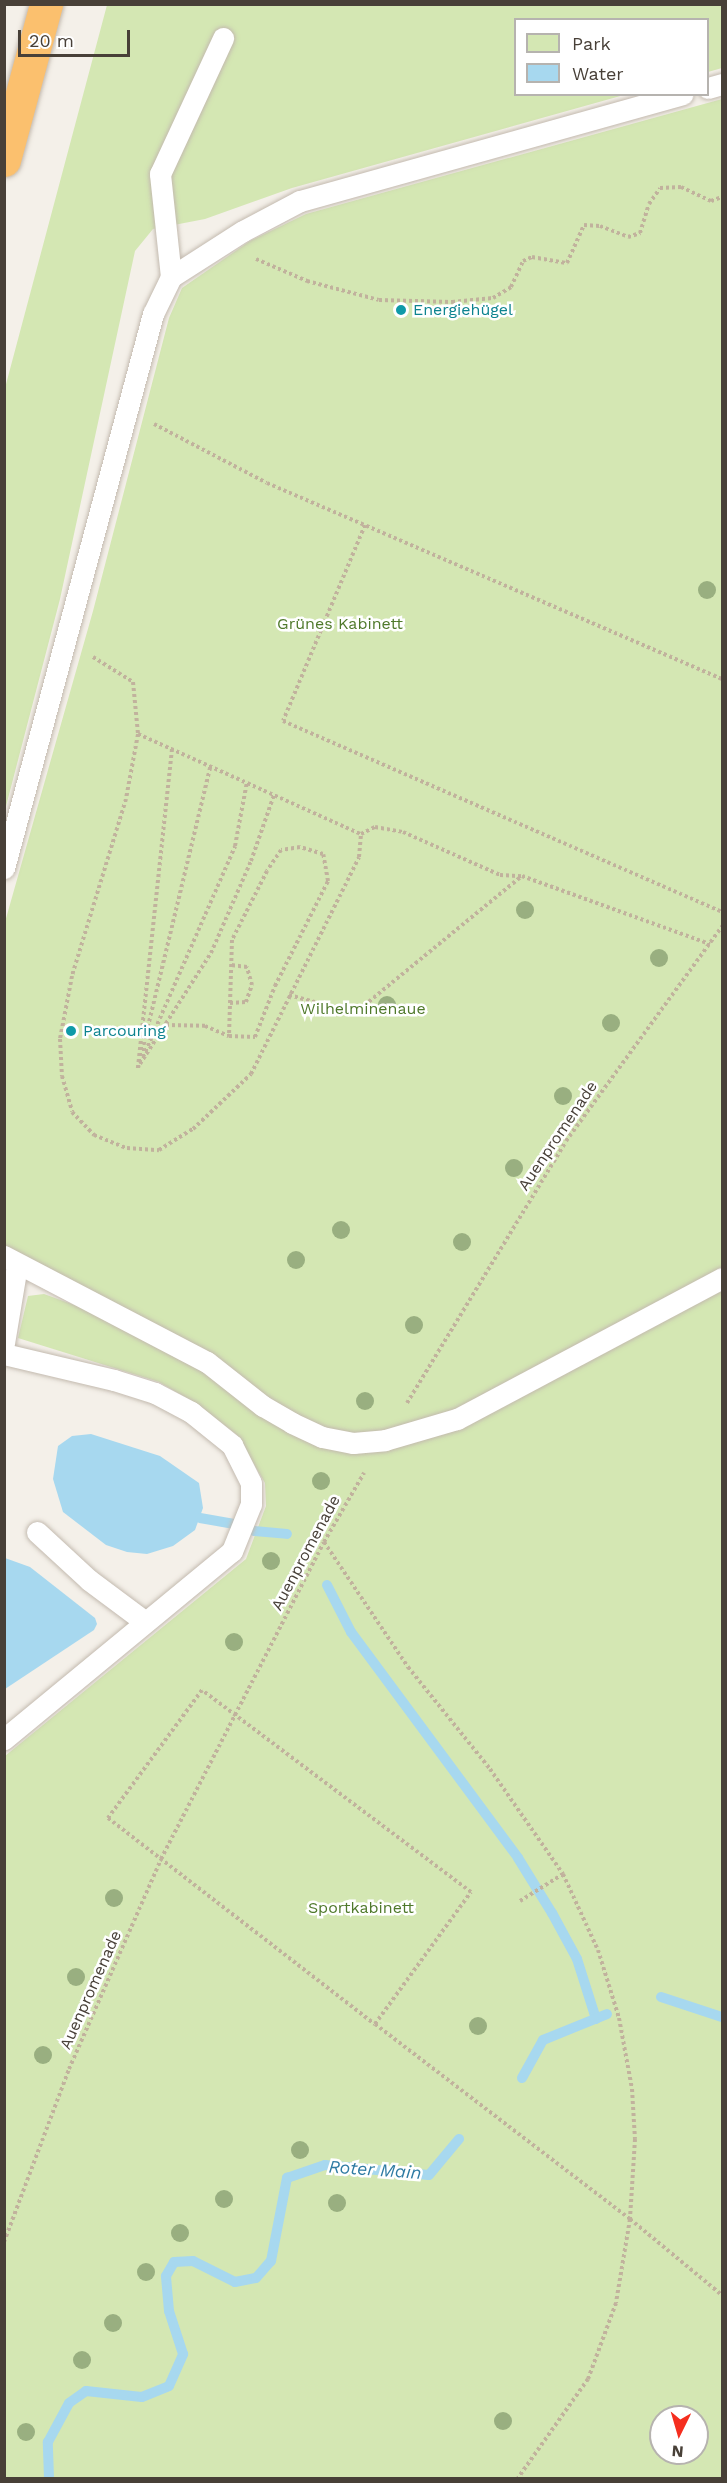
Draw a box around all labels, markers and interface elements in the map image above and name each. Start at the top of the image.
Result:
scale bar [21,18,134,56]
legend [514,18,709,96]
text: 20 m [29,30,74,51]
text: Park [572,33,611,54]
text: Water [572,63,624,84]
place label: Energiehügel [413,300,513,320]
marker: Energiehügel [394,303,408,317]
park label: Grünes Kabinett [277,614,403,634]
park label: Wilhelminenaue [300,999,426,1019]
place label: Parcouring [83,1021,166,1041]
marker: Parcouring [64,1024,78,1038]
street label: Auenpromenade [514,1078,602,1194]
street label: Auenpromenade [267,1492,345,1614]
park label: Sportkabinett [308,1898,414,1918]
street label: Auenpromenade [56,1928,126,2052]
water label: Roter Main [328,2156,422,2184]
north arrow [649,2405,709,2465]
text: N [671,2441,684,2461]

